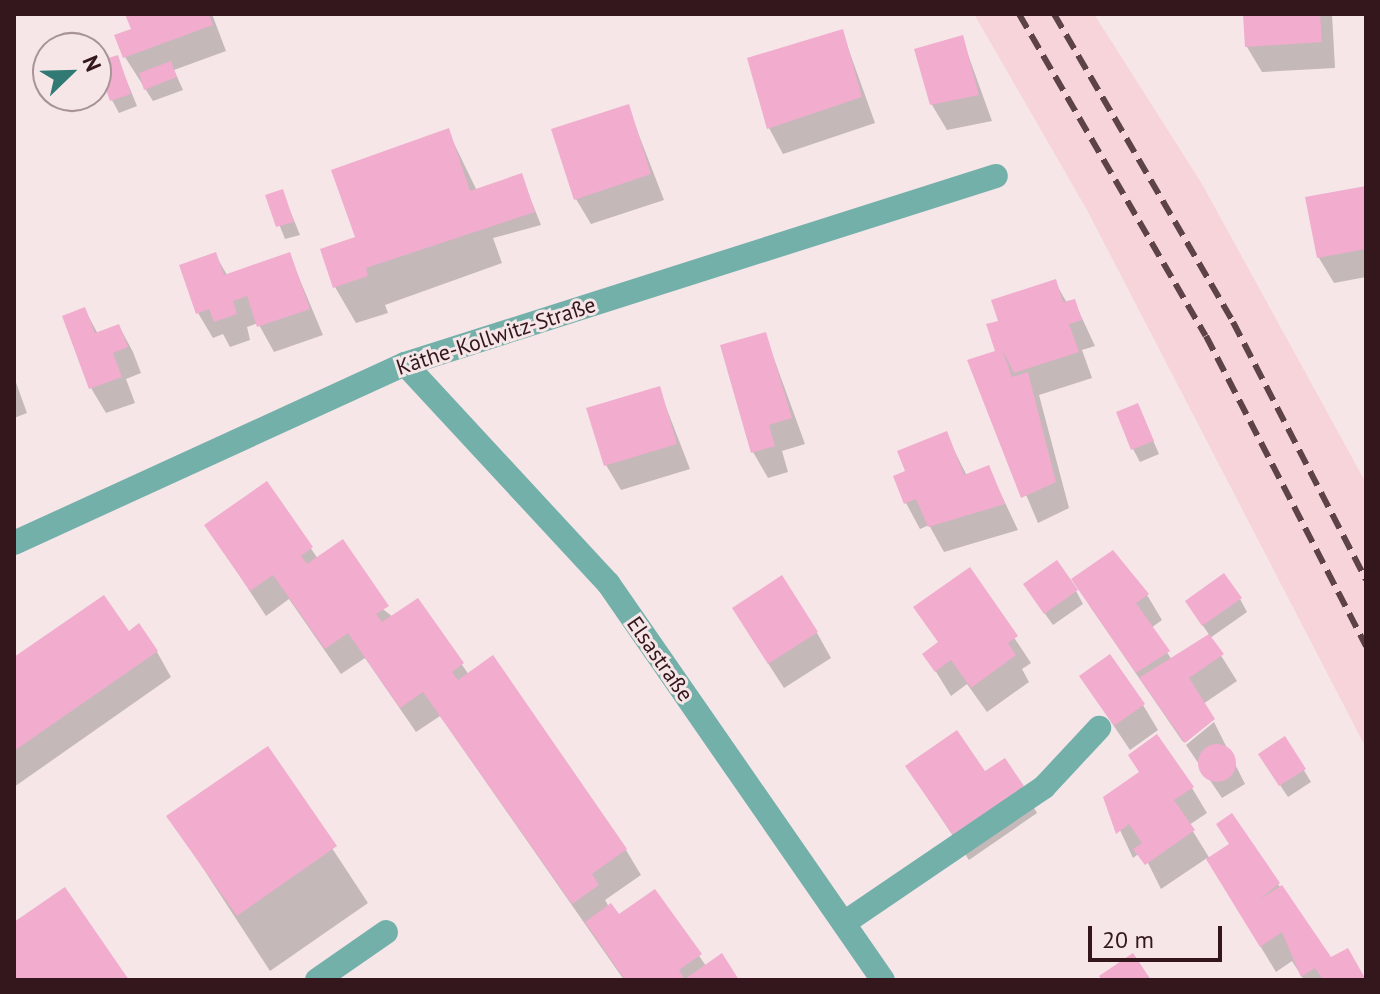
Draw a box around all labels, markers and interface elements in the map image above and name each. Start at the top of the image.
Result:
north arrow [32,32,112,112]
text: N [77,51,108,76]
street label: Käthe-Kollwitz-Straße [393,291,599,381]
street label: Elsastraße [621,611,699,707]
scale bar [1092,910,1226,960]
text: 20 m [1102,924,1154,955]

